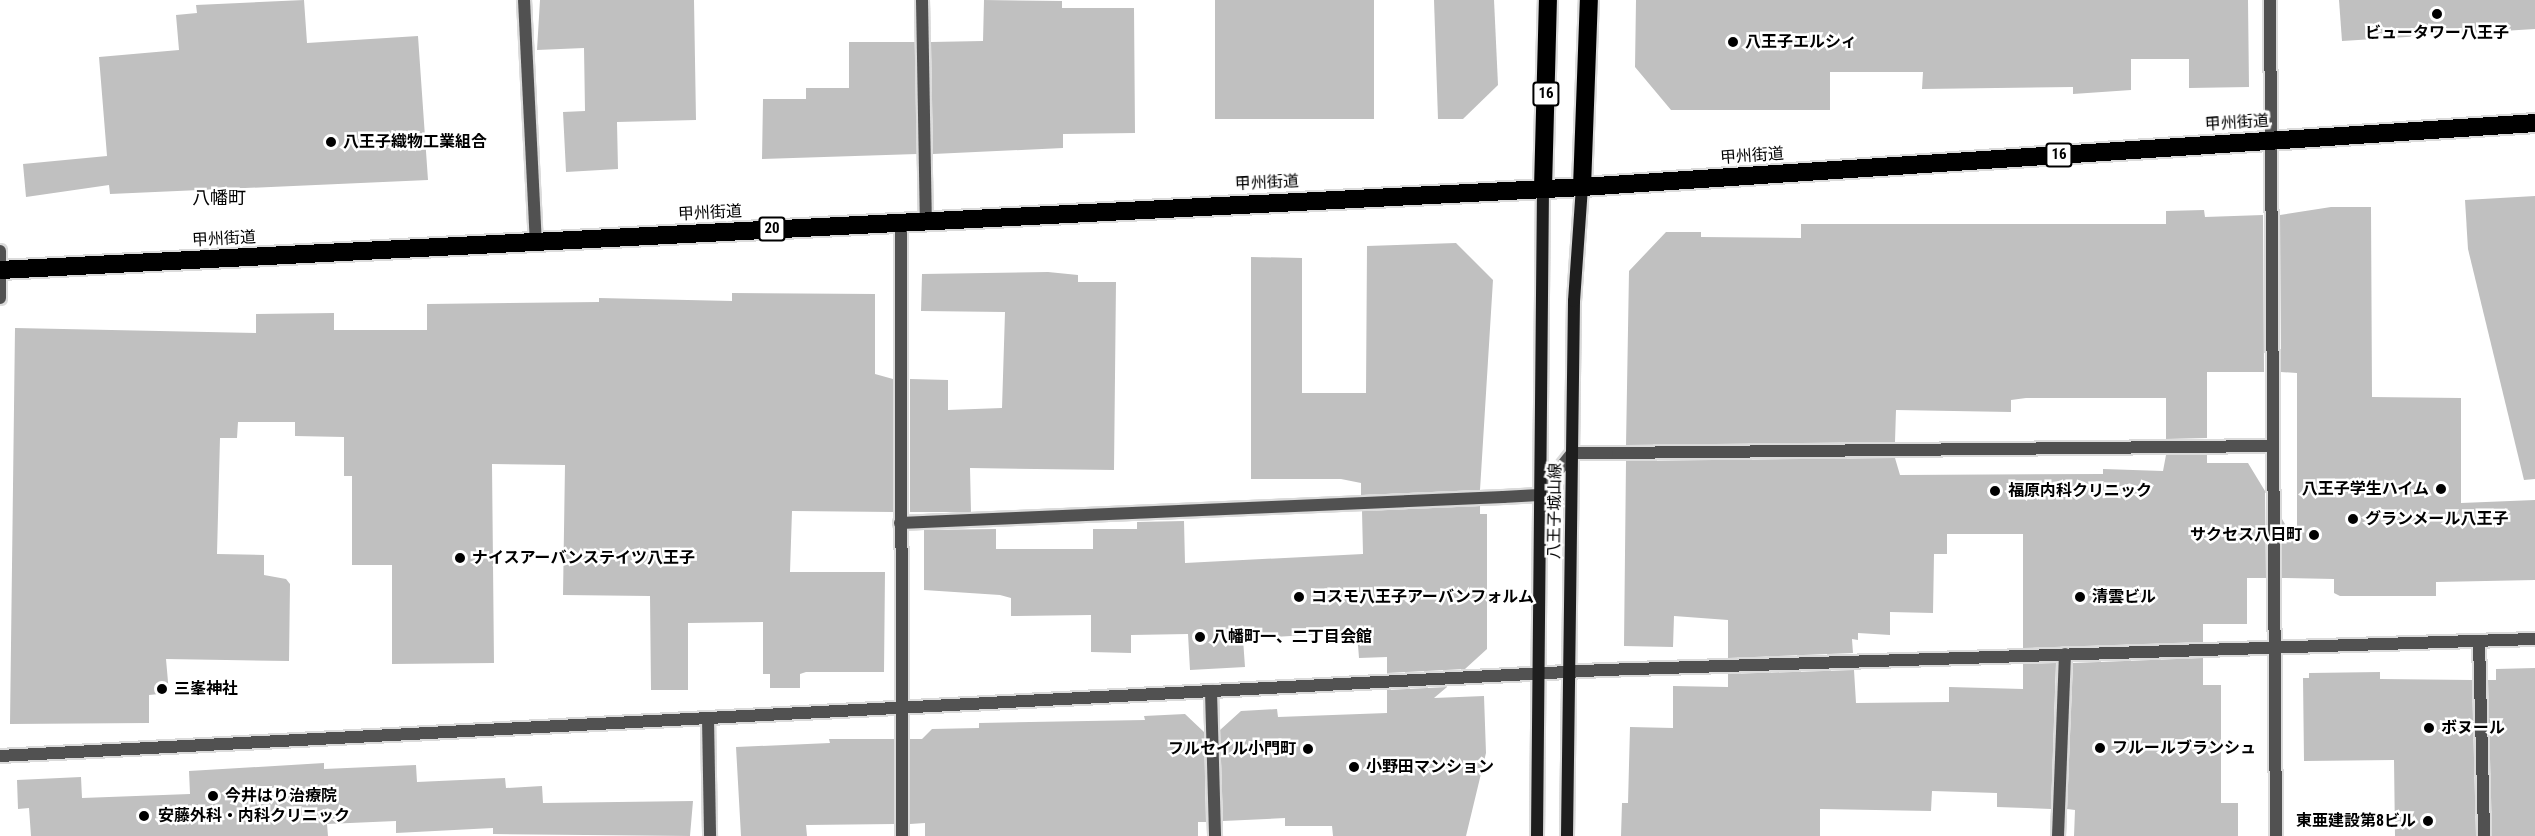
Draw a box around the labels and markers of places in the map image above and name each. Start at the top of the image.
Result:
marker: ビュータワー八王子 [2430,7,2444,21]
place label: ビュータワー八王子 [2365,23,2509,43]
place label: 八王子エルシィ [1745,32,1857,52]
marker: 八王子エルシィ [1726,35,1740,49]
place label: 八王子織物工業組合 [343,132,487,152]
marker: 八王子織物工業組合 [324,135,338,149]
place label: 八王子学生ハイム [2301,479,2429,499]
place label: 福原内科クリニック [2008,481,2152,501]
marker: 福原内科クリニック [1986,482,2004,500]
marker: 八王子学生ハイム [2434,482,2448,496]
place label: グランメール八王子 [2365,509,2509,529]
marker: グランメール八王子 [2346,512,2360,526]
place label: サクセス八日町 [2190,525,2302,545]
marker: サクセス八日町 [2307,528,2321,542]
place label: ナイスアーバンステイツ八王子 [472,548,695,568]
marker: ナイスアーバンステイツ八王子 [453,551,467,565]
place label: コスモ八王子アーバンフォルム [1311,587,1534,607]
place label: 清雲ビル [2092,587,2156,607]
marker: コスモ八王子アーバンフォルム [1292,590,1306,604]
marker: 清雲ビル [2073,590,2087,604]
place label: 八幡町一、二丁目会館 [1212,627,1372,647]
marker: 八幡町一、二丁目会館 [1193,630,1207,644]
place label: 三峯神社 [174,679,238,699]
marker: 三峯神社 [155,682,169,696]
place label: ボヌール [2441,718,2505,738]
marker: ボヌール [2422,721,2436,735]
place label: フルールブランシュ [2112,738,2256,758]
place label: フルセイル小門町 [1168,739,1296,759]
marker: フルールブランシュ [2093,741,2107,755]
marker: フルセイル小門町 [1301,742,1315,756]
place label: 小野田マンション [1366,757,1494,777]
marker: 小野田マンション [1347,760,1361,774]
place label: 今井はり治療院 [225,786,337,806]
marker: 今井はり治療院 [206,789,220,803]
place label: 安藤外科・内科クリニック [158,806,350,826]
marker: 安藤外科・内科クリニック [135,807,153,825]
place label: 東亜建設第8ビル [2296,811,2416,831]
marker: 東亜建設第8ビル [2421,814,2435,828]

